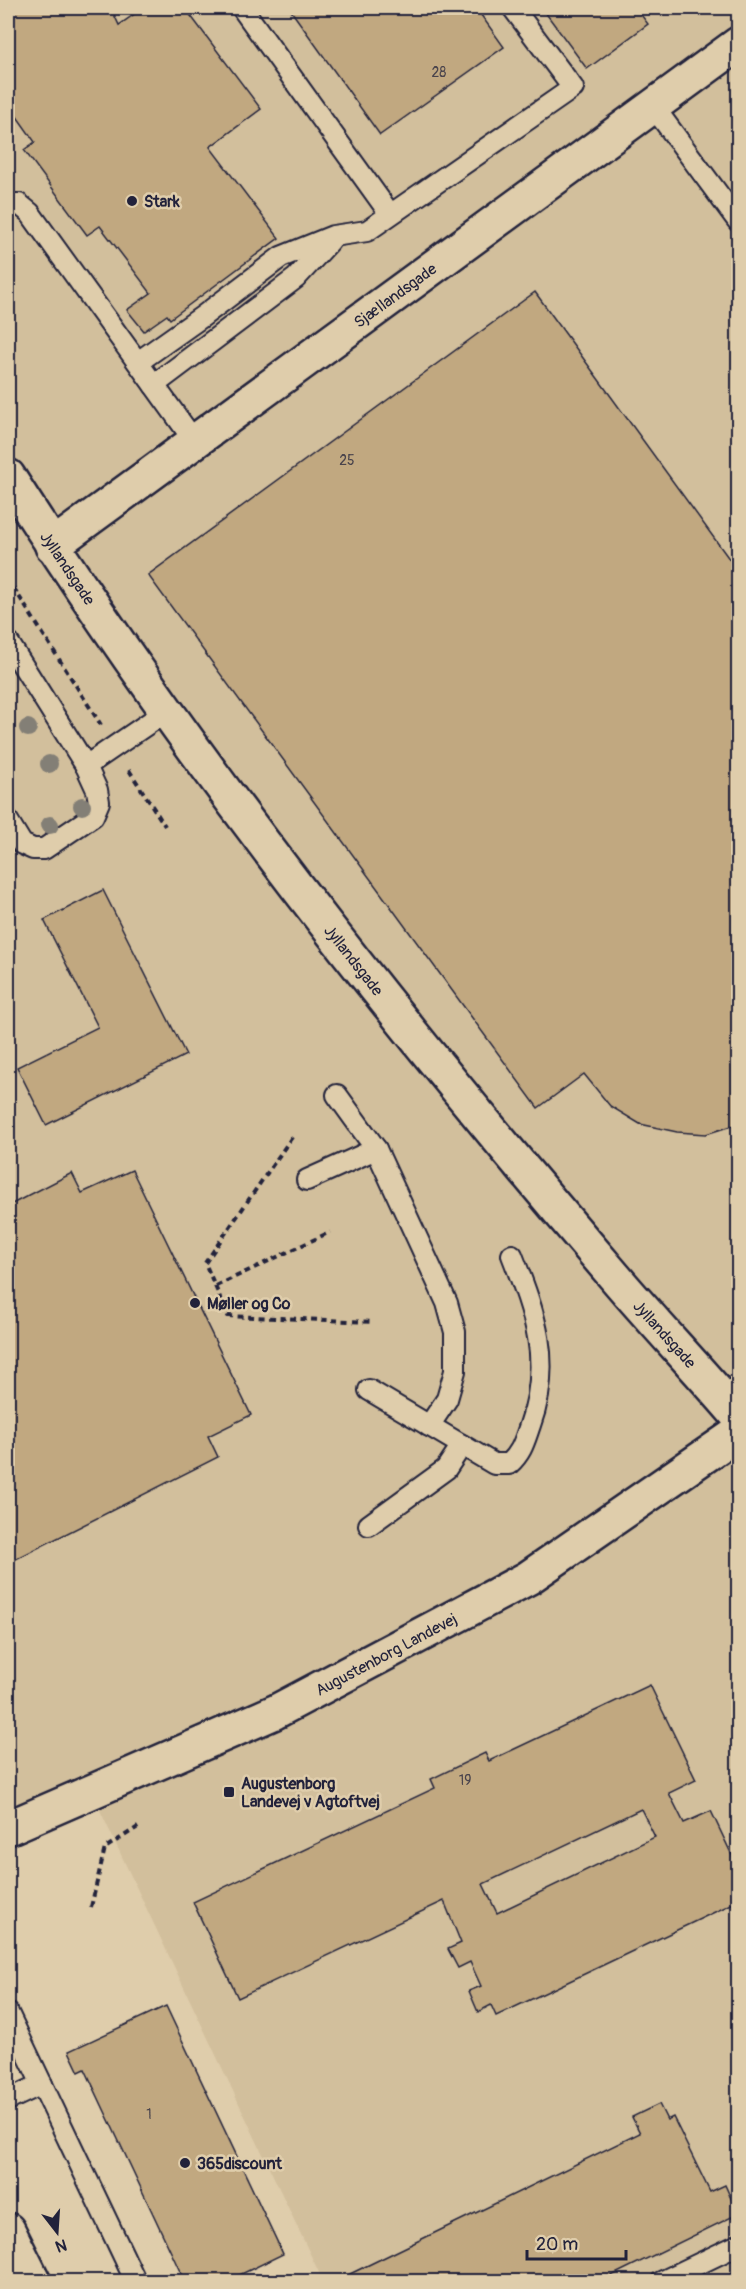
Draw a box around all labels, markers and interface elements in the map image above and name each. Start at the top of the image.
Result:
house number: 28 [432,64,446,81]
place label: Stark [144,192,180,212]
marker: Stark [125,194,139,208]
street label: Sjællandsgade [350,259,441,333]
house number: 25 [339,452,355,469]
street label: Jyllandsgade [35,528,99,609]
street label: Jyllandsgade [319,921,387,1000]
place label: Møller og Co [207,1294,291,1314]
marker: Møller og Co [188,1296,202,1310]
street label: Jyllandsgade [629,1297,700,1373]
street label: Augustenborg Landevej [312,1609,461,1701]
house number: 19 [459,1772,471,1789]
place label: Augustenborg Landevej v Agtoftvej [241,1774,380,1812]
marker: Augustenborg Landevej v Agtoftvej [222,1785,236,1799]
house number: 1 [146,2106,152,2123]
place label: 365discount [197,2154,282,2174]
marker: 365discount [178,2156,192,2170]
north arrow [27,2202,87,2262]
scale bar [527,2223,626,2261]
text: 20 m [536,2233,578,2256]
text: N [53,2234,69,2257]

